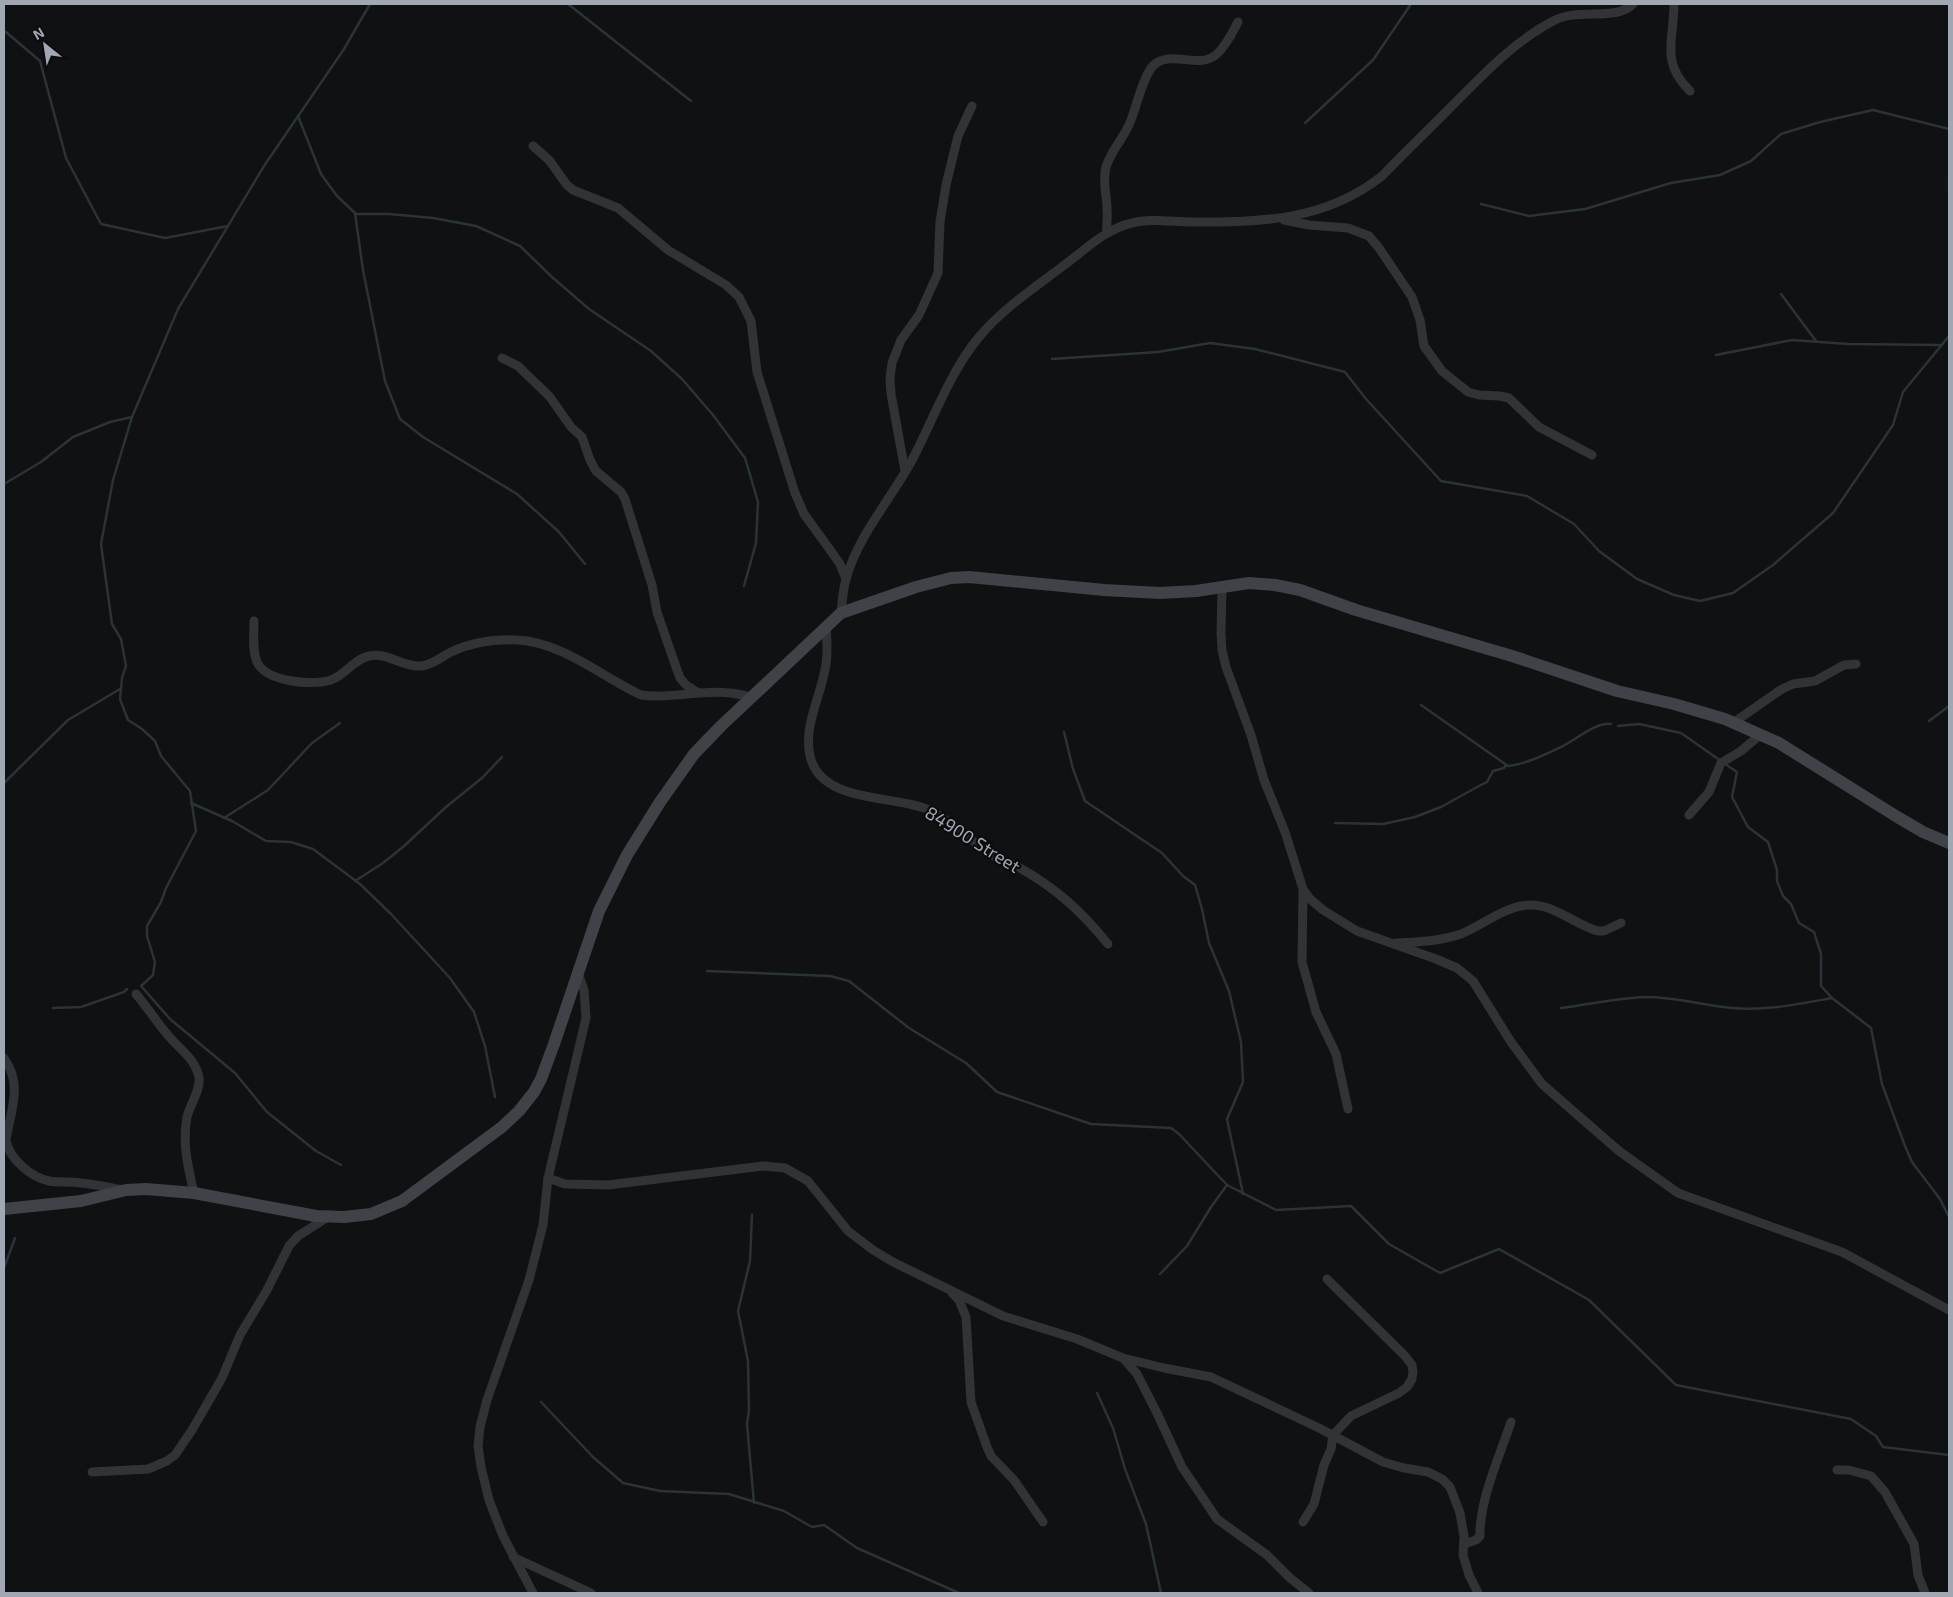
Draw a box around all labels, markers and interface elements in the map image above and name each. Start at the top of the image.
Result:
north arrow [20,20,70,70]
text: N [30,23,47,43]
street label: 84900 Street [921,801,1025,877]

